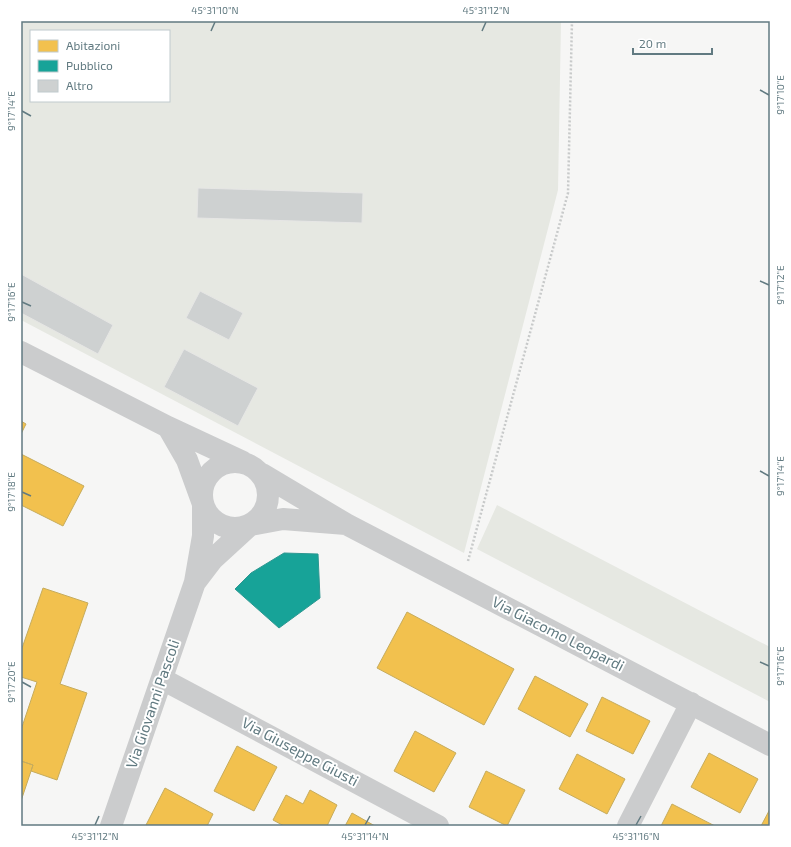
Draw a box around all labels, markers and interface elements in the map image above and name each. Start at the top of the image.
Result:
text: 45°31'10"N [191,4,239,16]
text: 45°31'12"N [463,4,509,16]
legend [30,30,170,102]
scale bar [633,30,712,56]
text: 20 m [639,36,666,50]
text: Abitazioni [66,38,120,52]
text: Pubblico [66,58,113,72]
text: 9°17'10"E [774,75,786,115]
text: Altro [66,78,93,92]
text: 9°17'14"E [5,91,17,131]
text: 9°17'12"E [774,265,786,305]
text: 9°17'16"E [5,282,17,322]
text: 9°17'14"E [774,456,786,496]
text: 9°17'18"E [5,472,17,512]
street label: Via Giacomo Leopardi [489,592,628,674]
street label: Via Giovanni Pascoli [122,637,183,771]
text: 9°17'16"E [774,646,786,686]
text: 9°17'20"E [5,661,17,703]
street label: Via Giuseppe Giusti [239,713,362,789]
text: 45°31'12"N [72,830,118,842]
text: 45°31'14"N [341,830,389,842]
text: 45°31'16"N [612,830,660,842]

